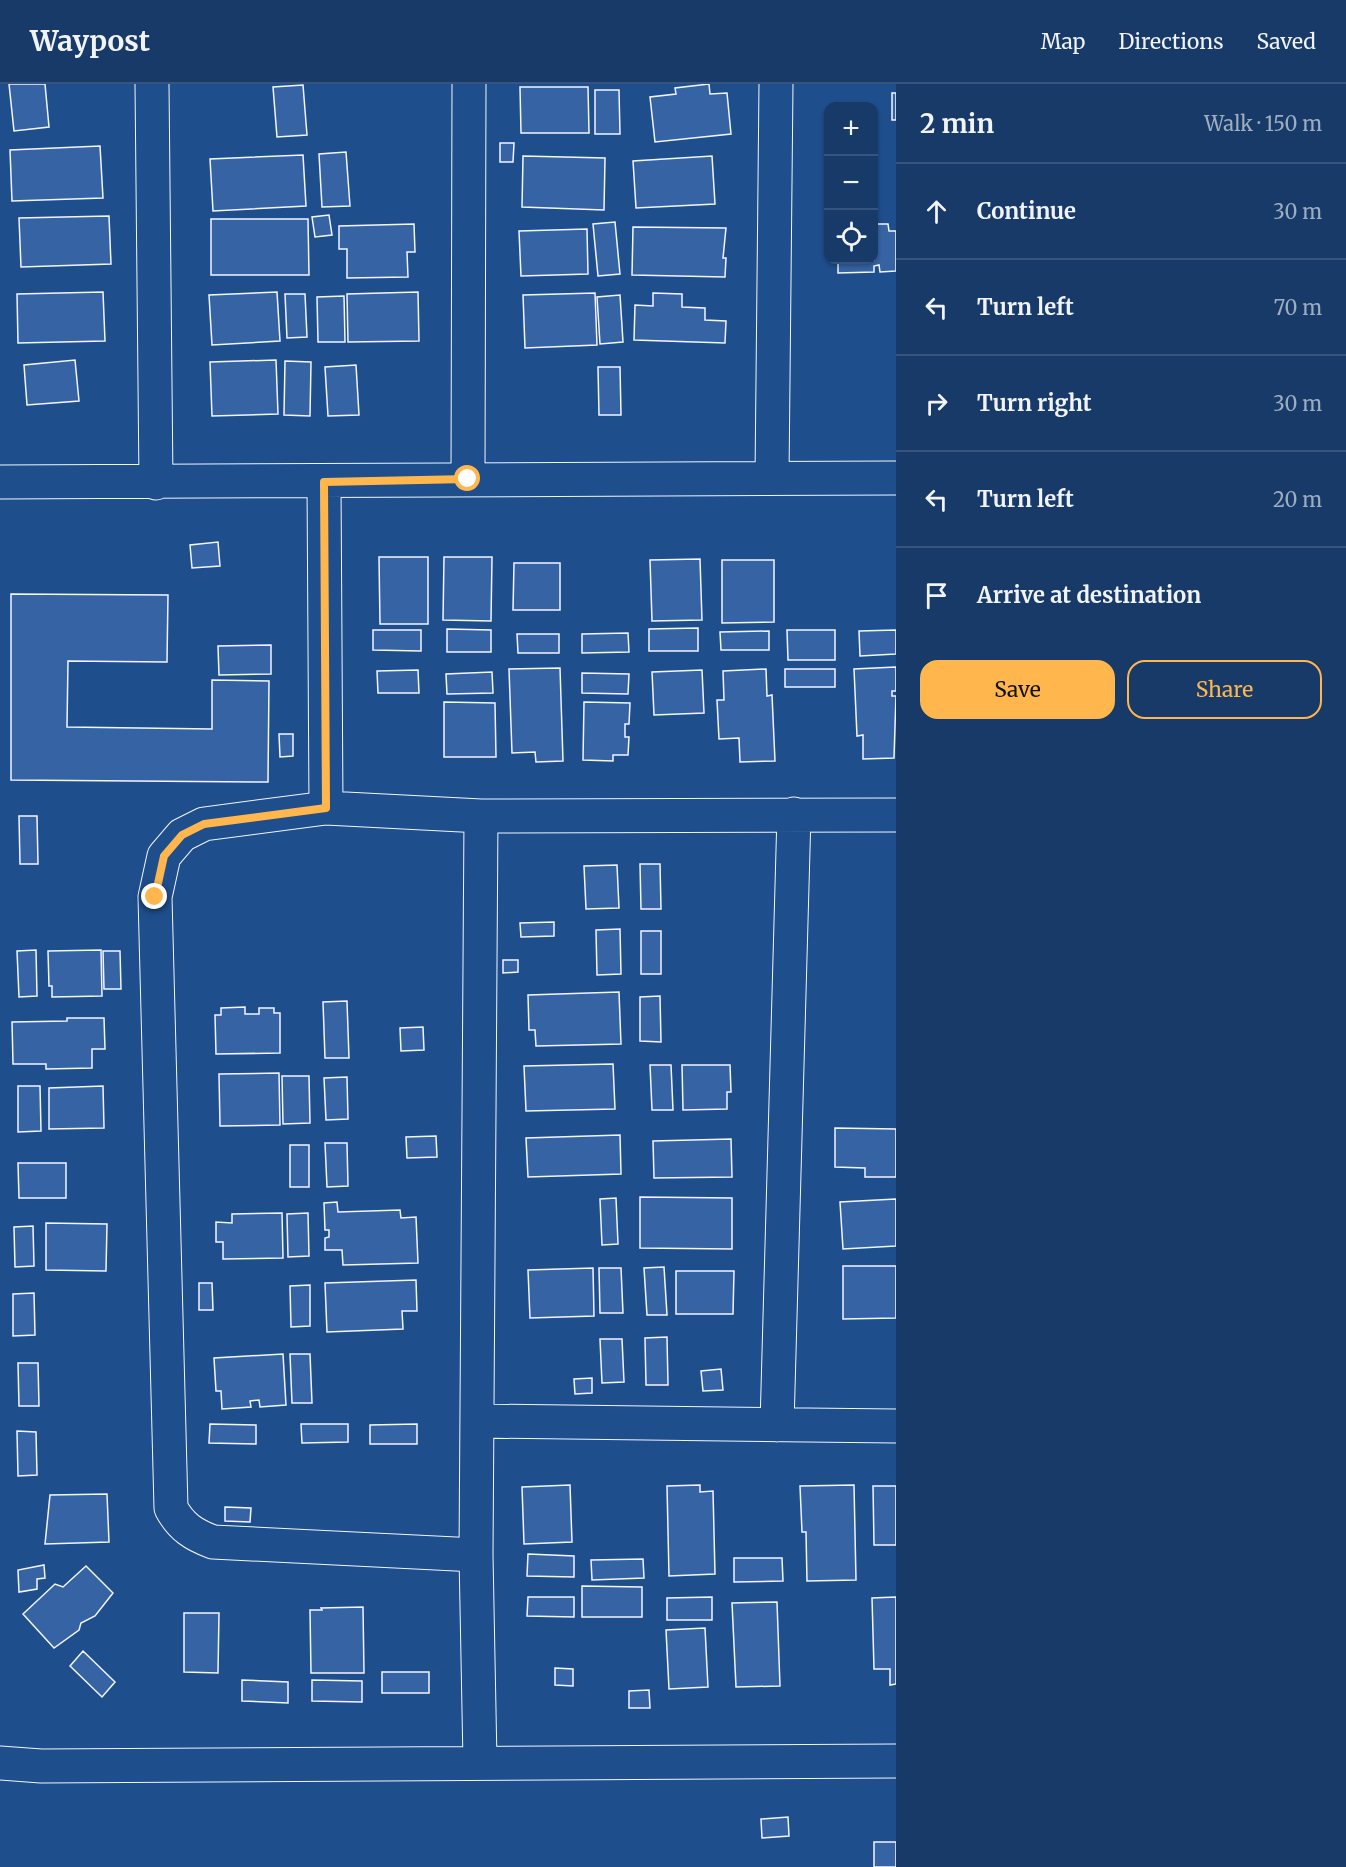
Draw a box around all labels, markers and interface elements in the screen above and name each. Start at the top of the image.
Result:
text: Waypost [30,23,150,59]
text: Map [1041,28,1085,55]
text: Directions [1118,28,1223,55]
text: Saved [1256,28,1316,55]
map controls [824,102,878,264]
button: + [824,102,878,156]
text: 2 min [920,107,994,140]
text: Walk · 150 m [1204,111,1322,136]
button: − [824,156,878,210]
icon: ahead [920,195,953,228]
text: Continue [977,197,1076,225]
text: 30 m [1273,199,1322,224]
button: locate [824,210,878,264]
icon: left [920,291,953,324]
text: Turn left [977,293,1074,321]
text: 70 m [1274,295,1322,320]
icon: right [920,387,953,420]
text: Turn right [977,389,1091,417]
text: 30 m [1273,391,1322,416]
route start [454,465,480,491]
icon: left [920,483,953,516]
text: Turn left [977,485,1074,513]
text: 20 m [1273,487,1322,512]
icon: arrive [920,579,953,612]
text: Arrive at destination [977,581,1201,609]
button: Save [920,660,1115,719]
button: Share [1127,660,1322,719]
route end [141,883,167,909]

